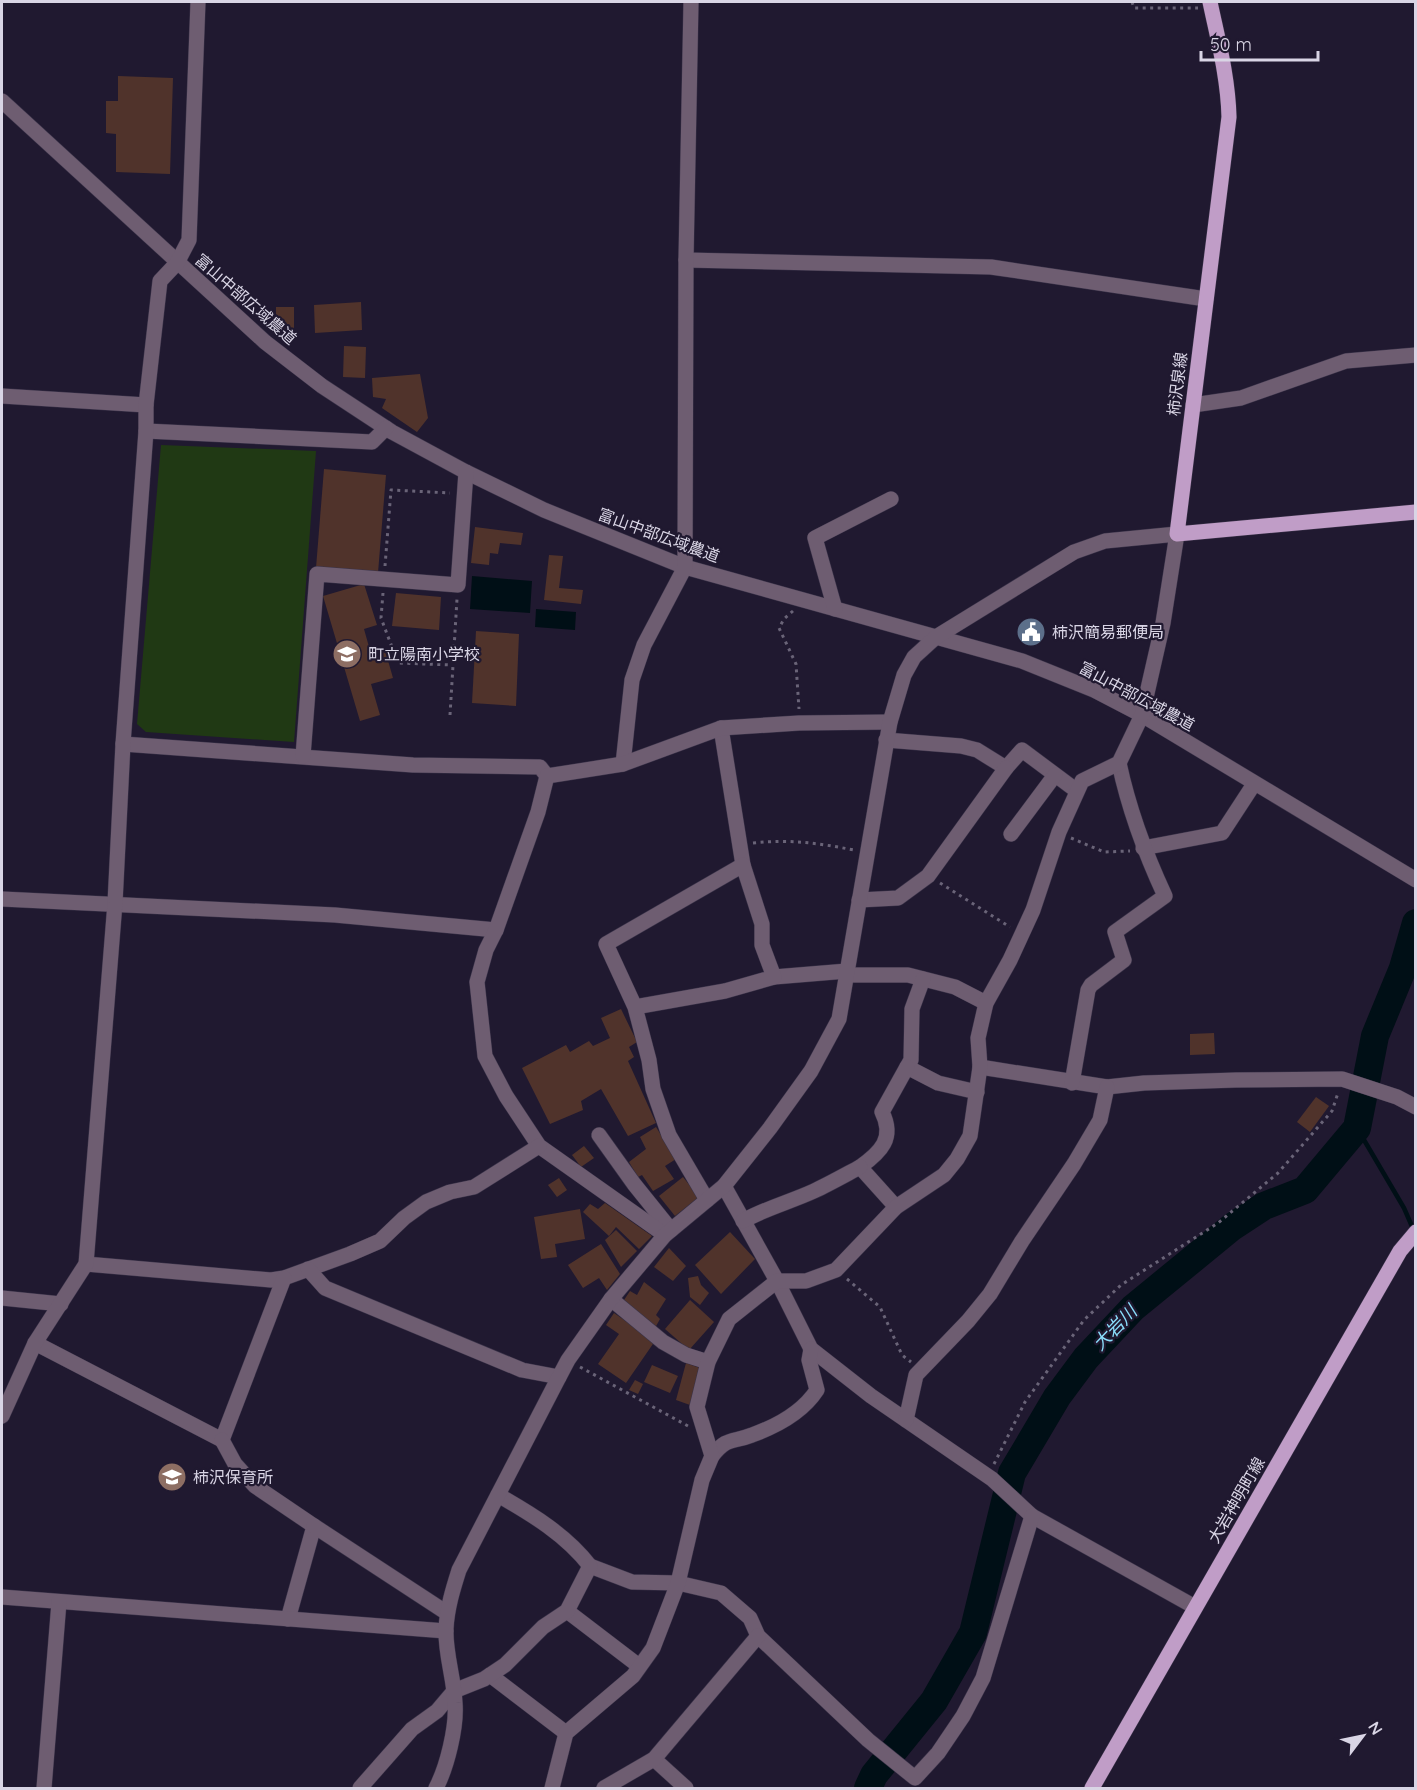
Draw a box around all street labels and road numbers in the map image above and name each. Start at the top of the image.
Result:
street label: 富山中部広域農道 [191,249,301,349]
street label: 柿沢泉線 [1163,351,1191,417]
street label: 富山中部広域農道 [595,504,723,566]
street label: 富山中部広域農道 [1076,657,1198,735]
street label: 大岩神明町線 [1203,1453,1269,1547]

